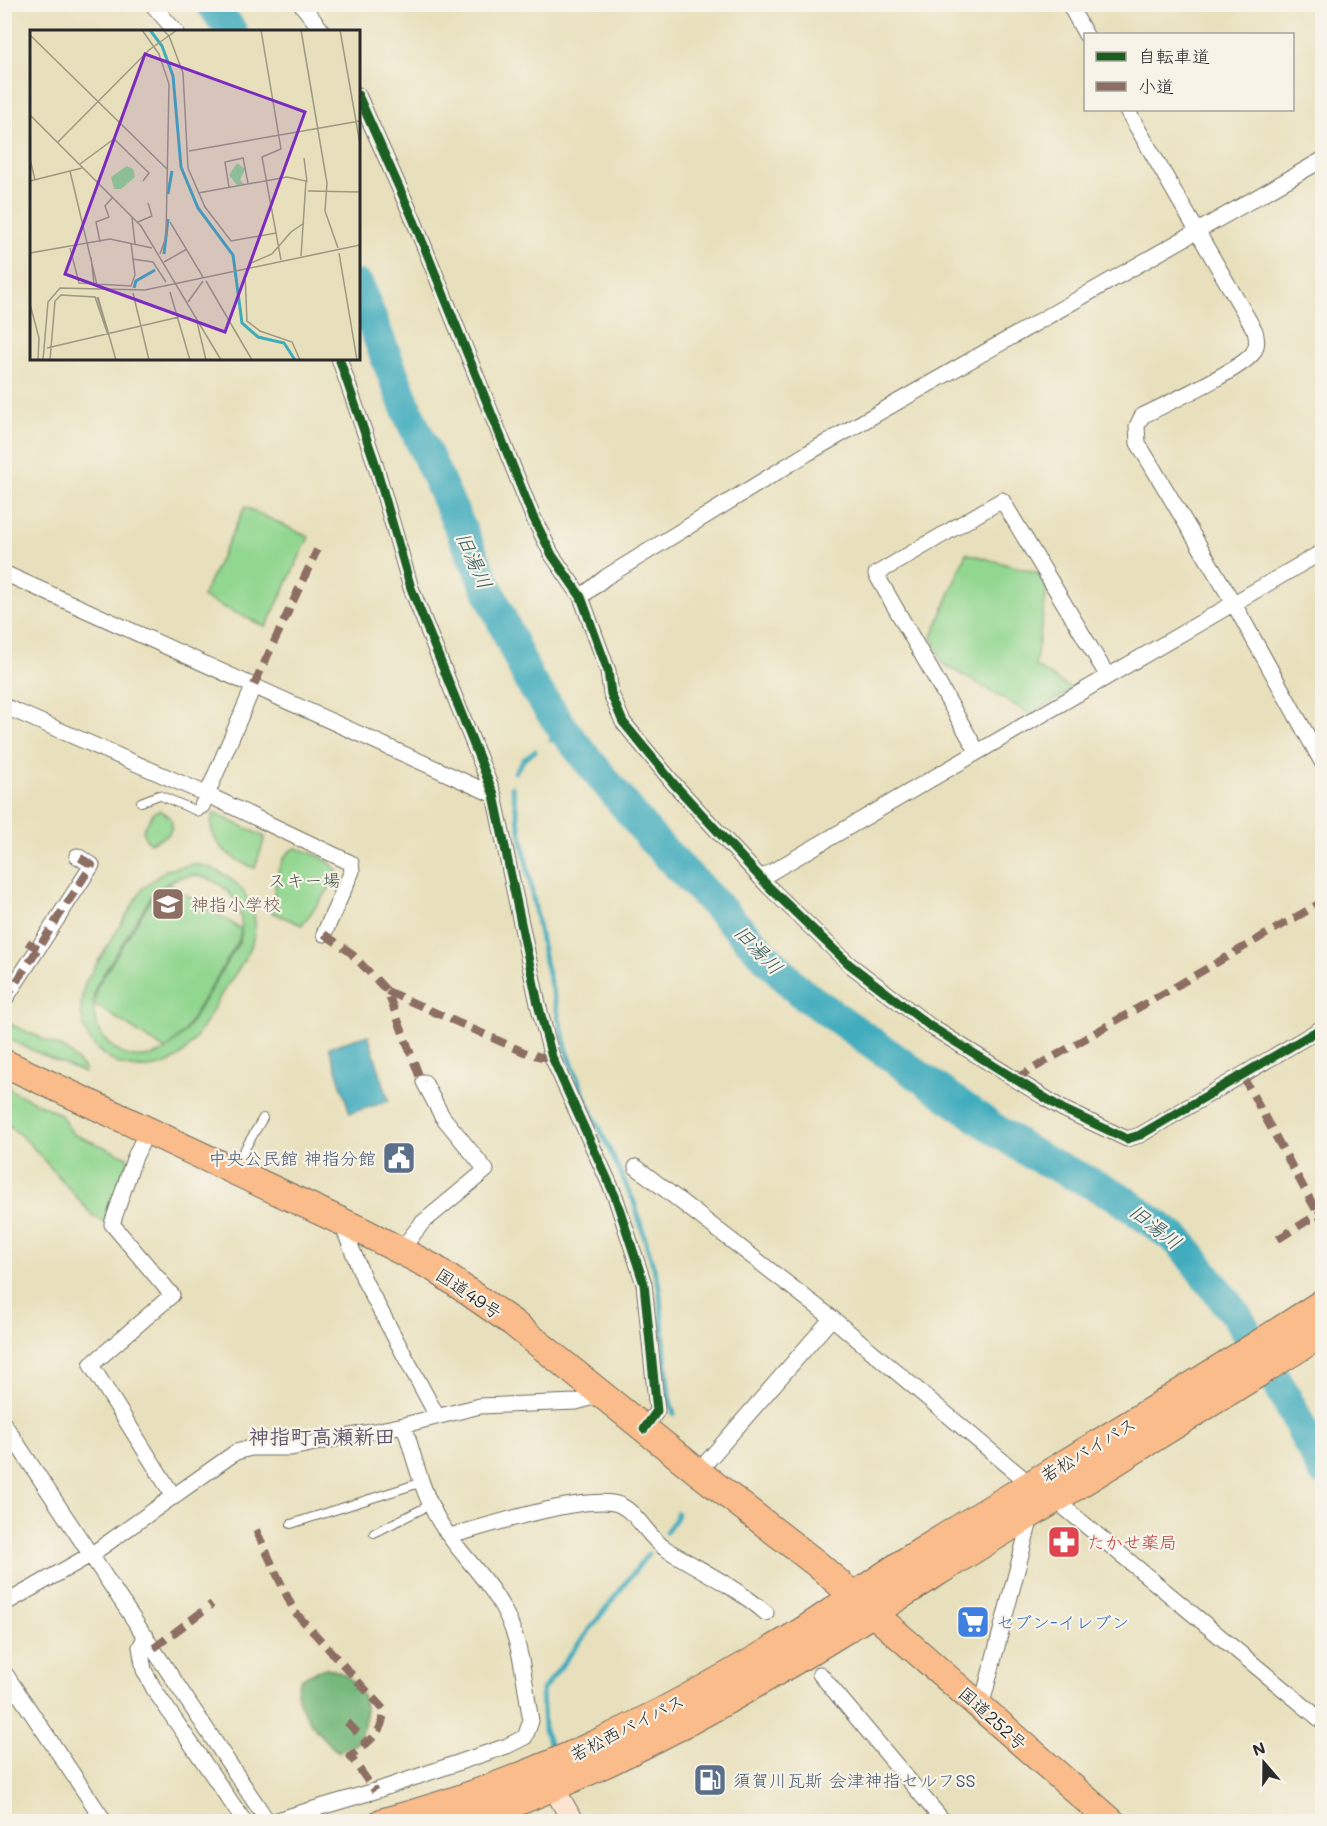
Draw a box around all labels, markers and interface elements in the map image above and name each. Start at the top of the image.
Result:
inset map [30,30,360,360]
legend [1084,33,1294,111]
text: 自転車道 [1138,44,1210,68]
text: 小道 [1138,74,1174,98]
water label: 旧湯川 [451,527,499,593]
park label: スキー場 [268,868,340,892]
school or university icon: 神指小学校 [150,886,186,922]
place label: 神指小学校 [191,892,281,916]
water label: 旧湯川 [729,918,789,980]
public building icon: 中央公民館 神指分館 [381,1140,417,1176]
place label: 中央公民館 神指分館 [208,1146,376,1170]
water label: 旧湯川 [1124,1197,1188,1255]
street label: 国道49号 [431,1262,507,1324]
street label: 若松バイパス [1036,1411,1140,1487]
district label: 神指町高瀬新田 [249,1422,396,1449]
pharmacy icon: たかせ薬局 [1046,1524,1082,1560]
place label: たかせ薬局 [1087,1530,1177,1554]
supermarket icon: セブン-イレブン [955,1604,991,1640]
place label: セブン-イレブン [996,1610,1130,1634]
street label: 国道252号 [954,1681,1032,1755]
street label: 若松西バイパス [566,1688,688,1766]
north arrow [1234,1733,1294,1793]
text: N [1249,1736,1268,1760]
fuel station icon: 須賀川瓦斯 会津神指セルフSS [692,1762,728,1798]
place label: 須賀川瓦斯 会津神指セルフSS [733,1768,976,1792]

